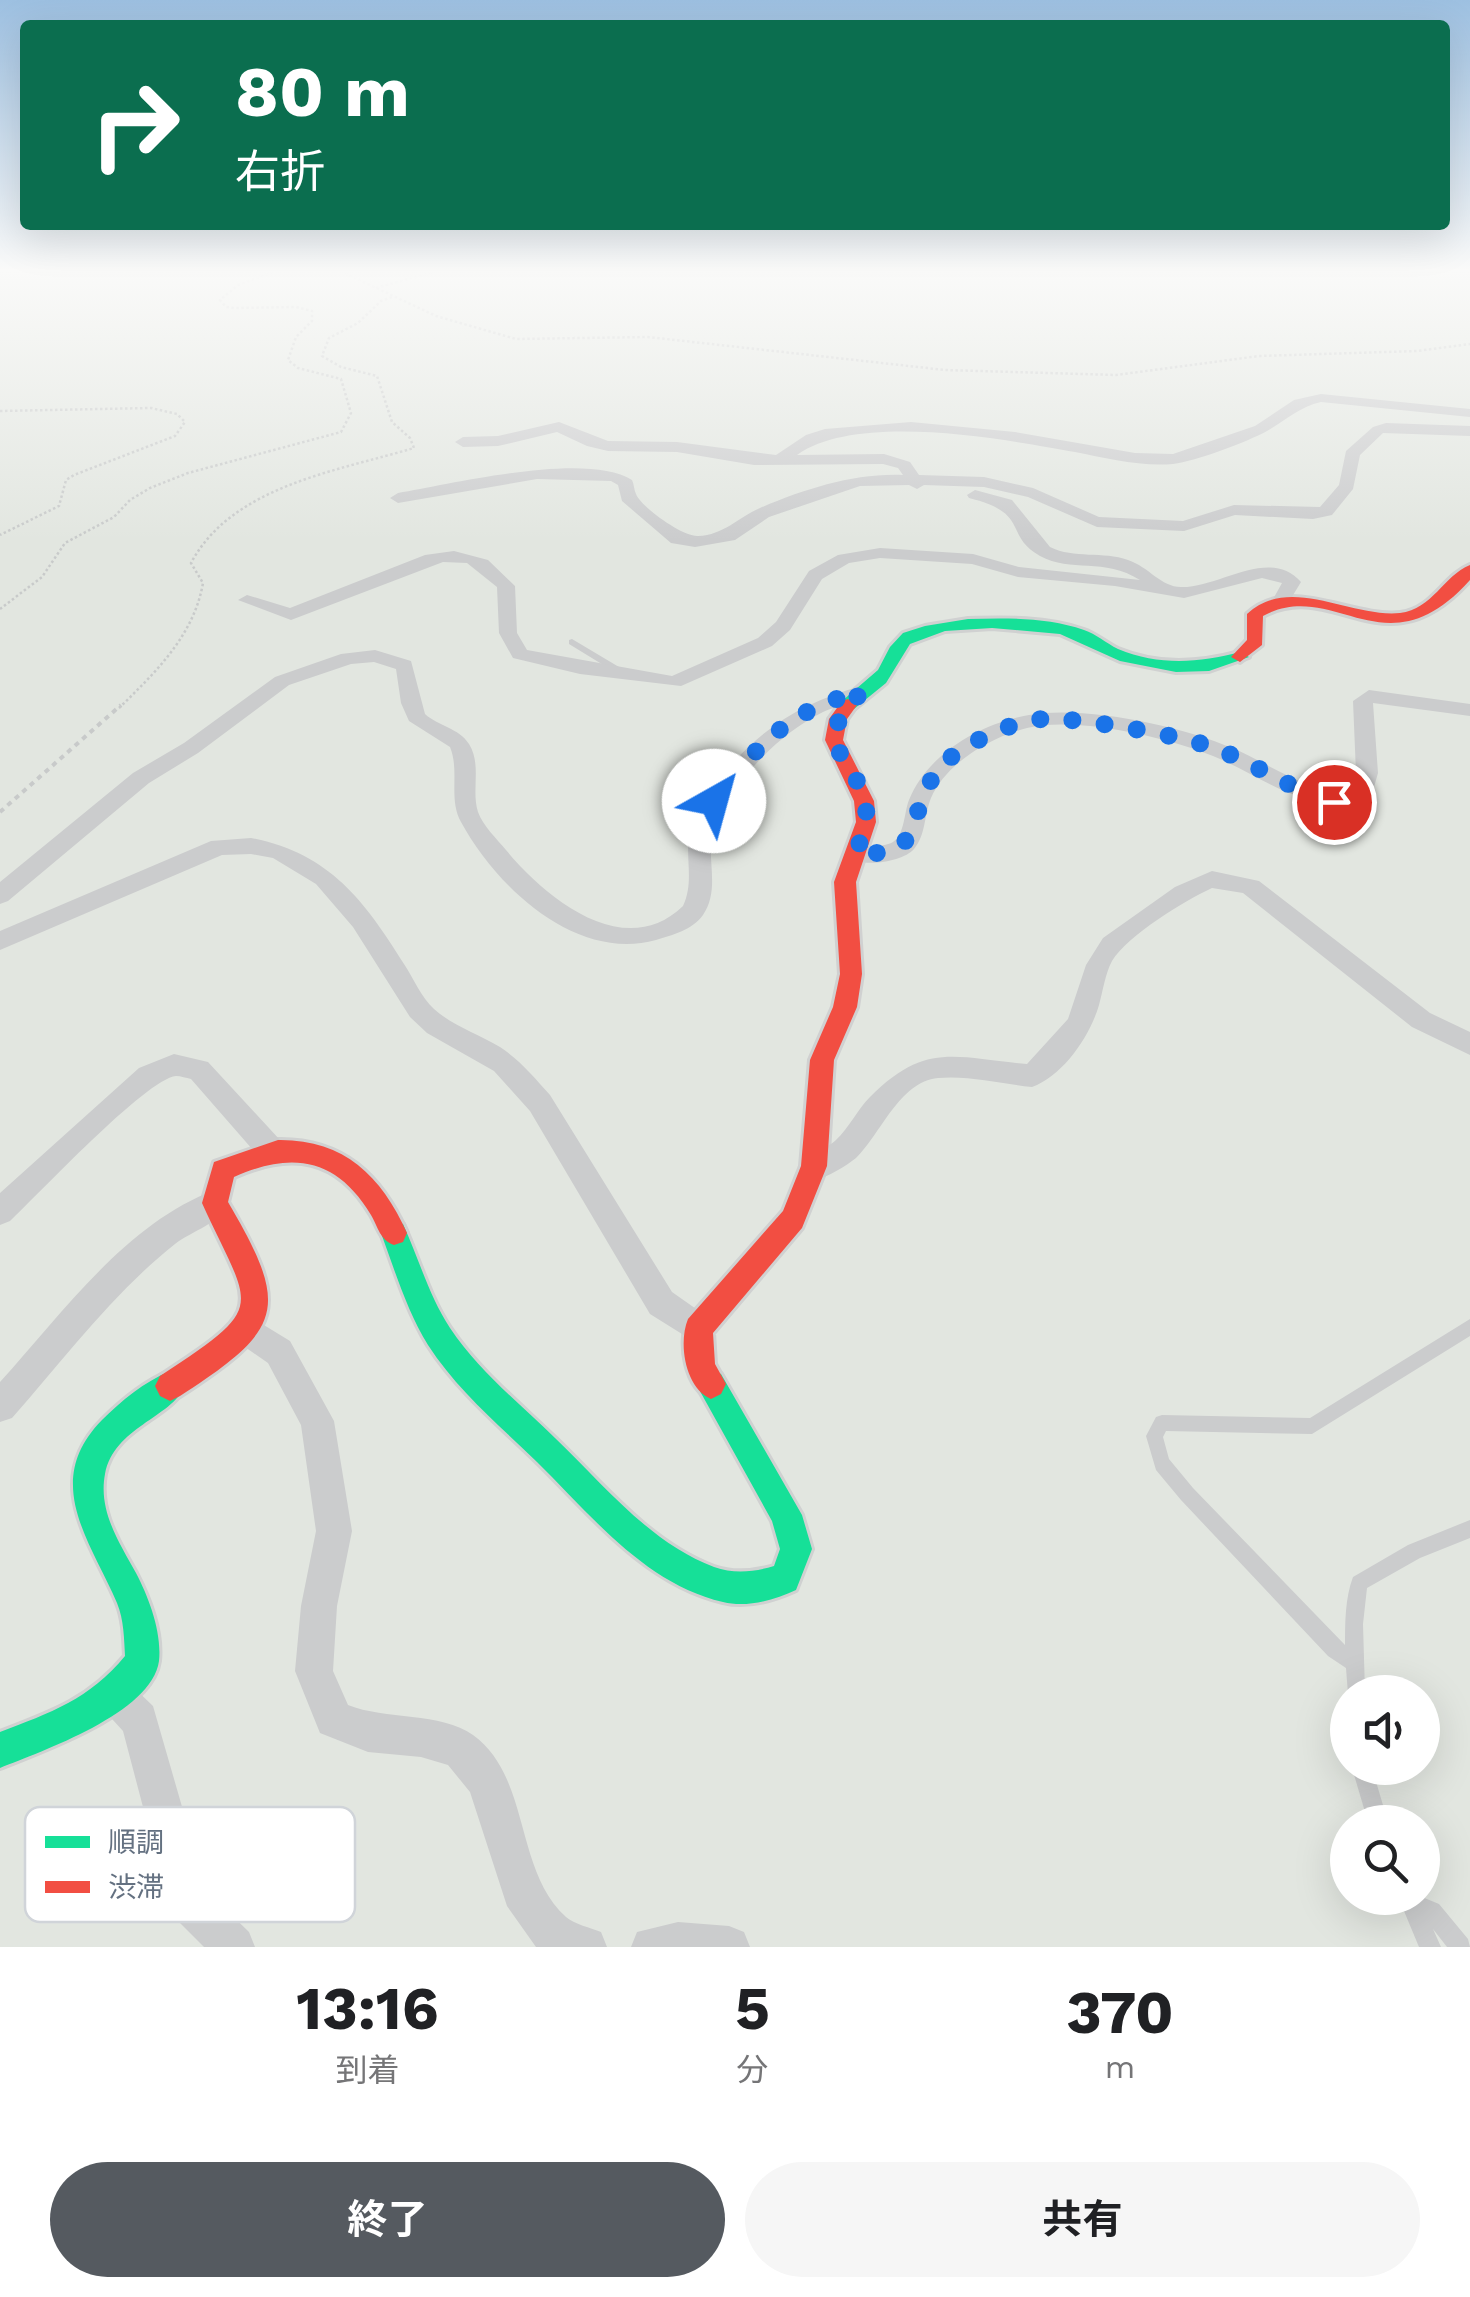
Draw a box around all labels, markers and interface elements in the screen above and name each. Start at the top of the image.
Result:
text: 80 m [235,51,410,133]
icon: right [70,60,200,190]
text: 右折 [235,145,325,198]
position arrow [662,749,766,853]
pin [1292,760,1377,845]
icon: arrive [1307,775,1362,830]
map controls [1330,1675,1440,1915]
button: sound [1330,1675,1440,1785]
button: search [1330,1805,1440,1915]
legend [25,1807,355,1922]
text: 順調 [108,1826,164,1859]
text: 渋滞 [108,1871,164,1904]
text: 13:16 [296,1973,439,2044]
text: 5 [735,1973,770,2044]
text: 370 [1066,1977,1174,2048]
text: m [1105,2048,1135,2086]
text: 到着 [335,2051,399,2089]
text: 分 [736,2051,768,2089]
button: 終了 [50,2162,725,2277]
button: 共有 [745,2162,1420,2277]

